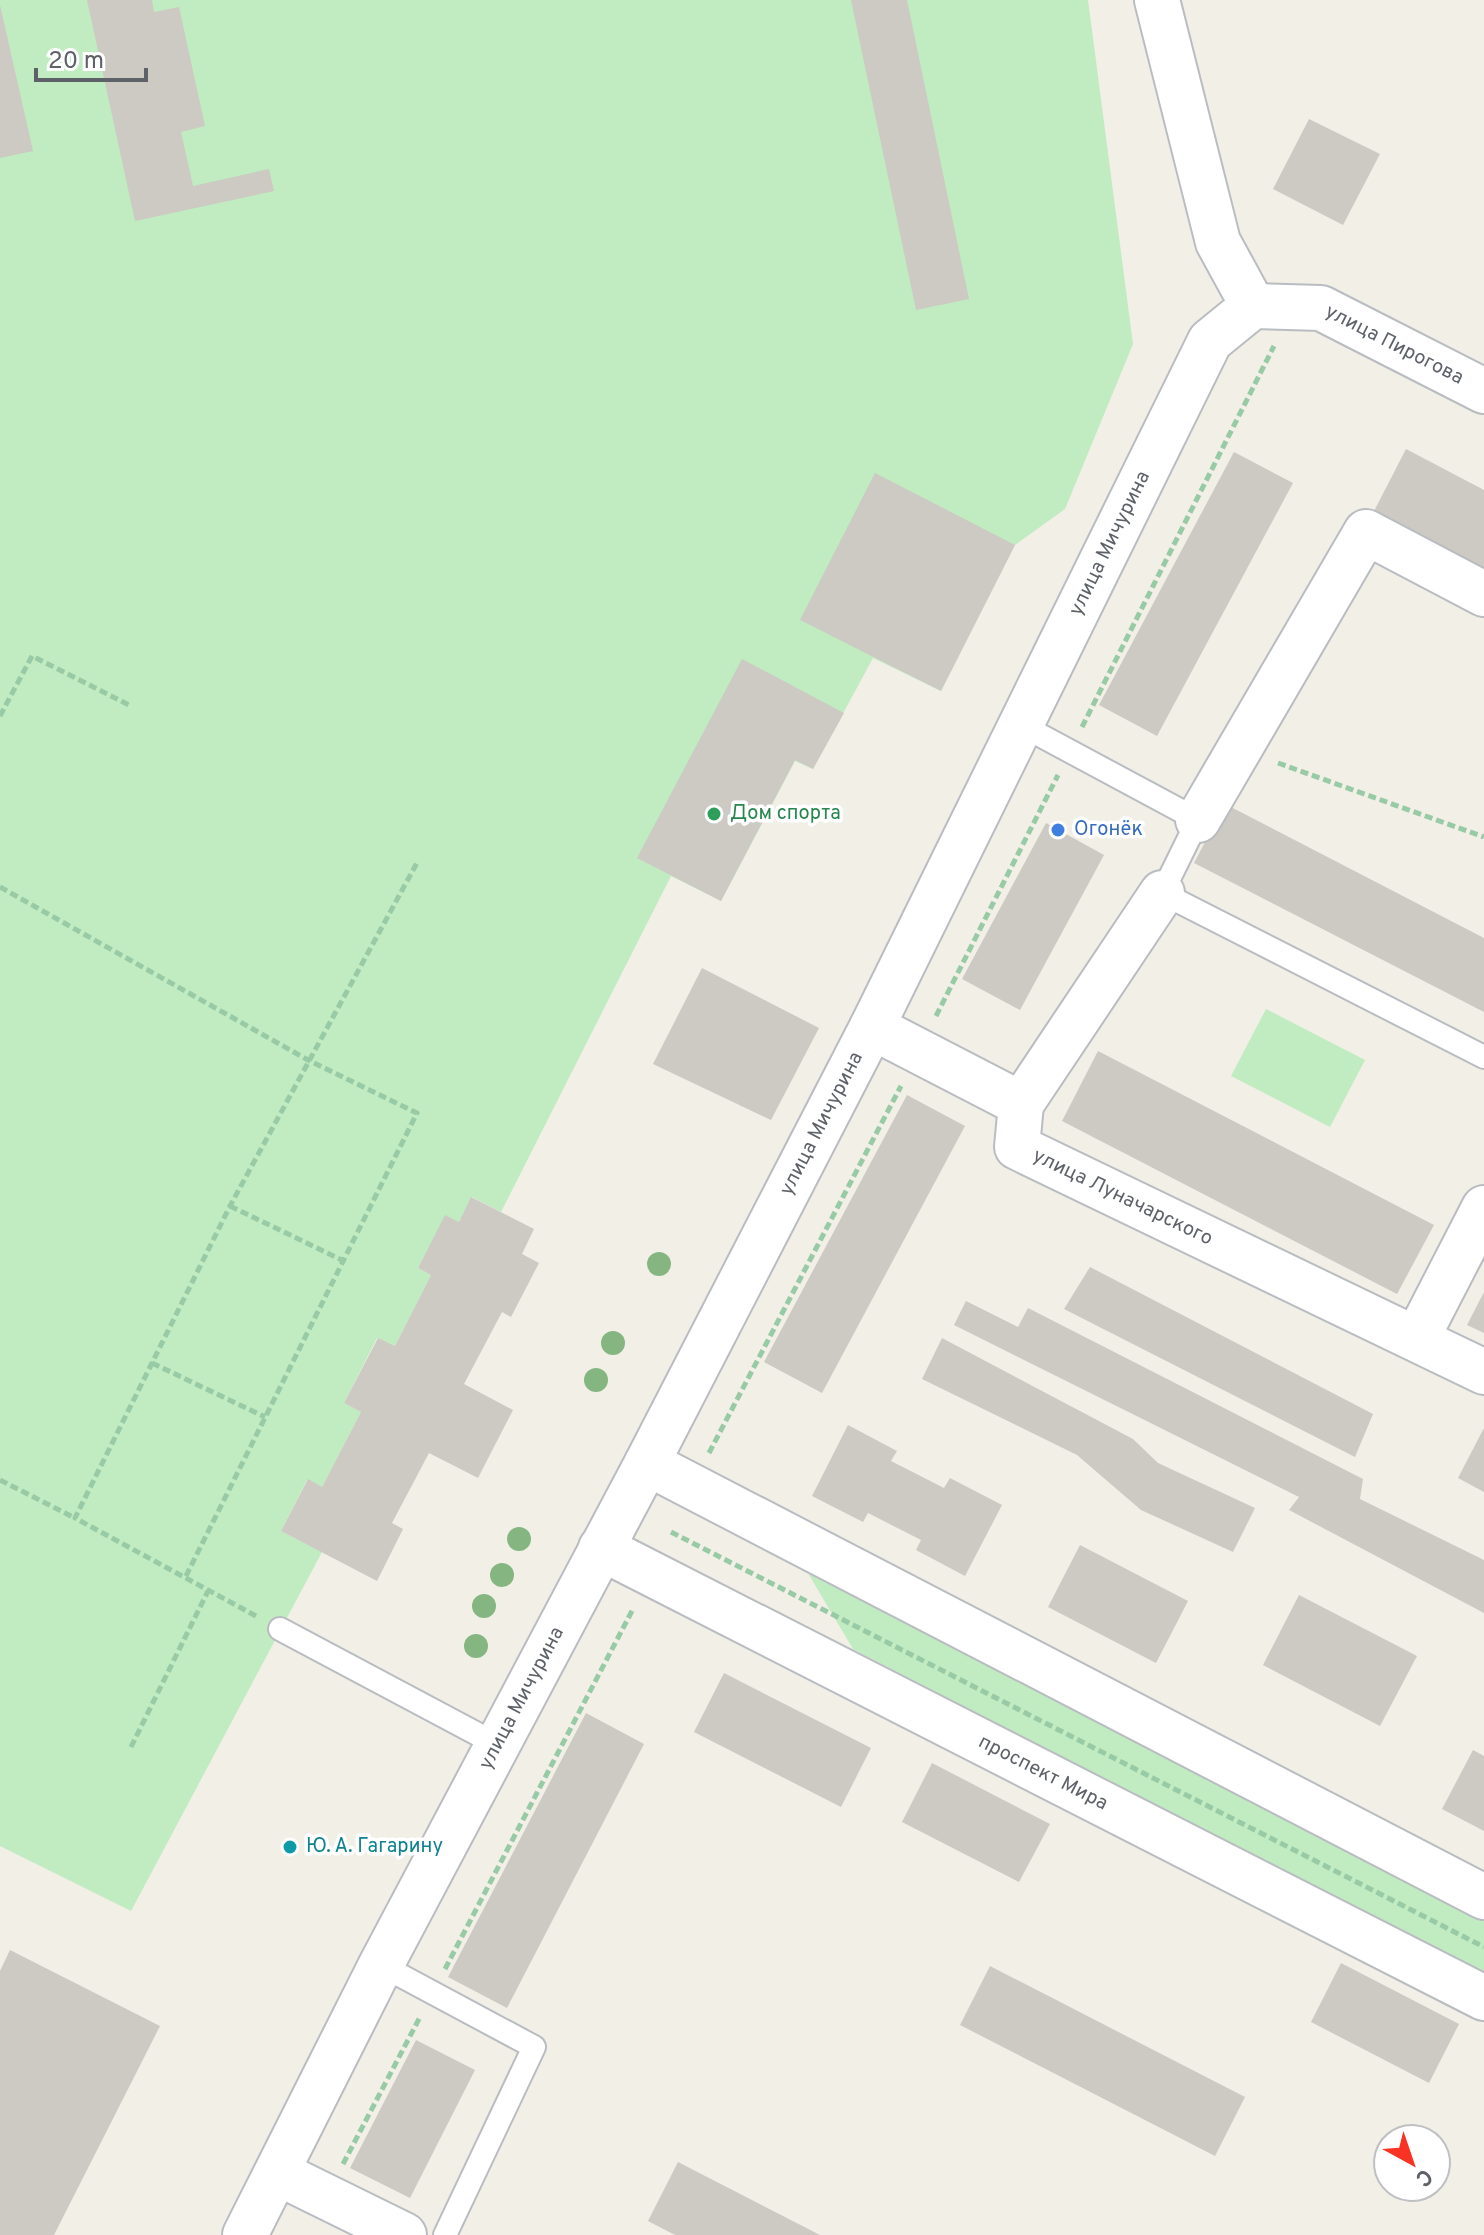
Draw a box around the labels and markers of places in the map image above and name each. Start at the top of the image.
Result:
place label: Дом спорта [730,801,841,827]
marker: Дом спорта [705,805,723,823]
place label: Огонёк [1074,817,1143,843]
marker: Огонёк [1049,821,1067,839]
place label: Ю. А. Гагарину [306,1834,443,1860]
marker: Ю. А. Гагарину [281,1838,299,1856]

